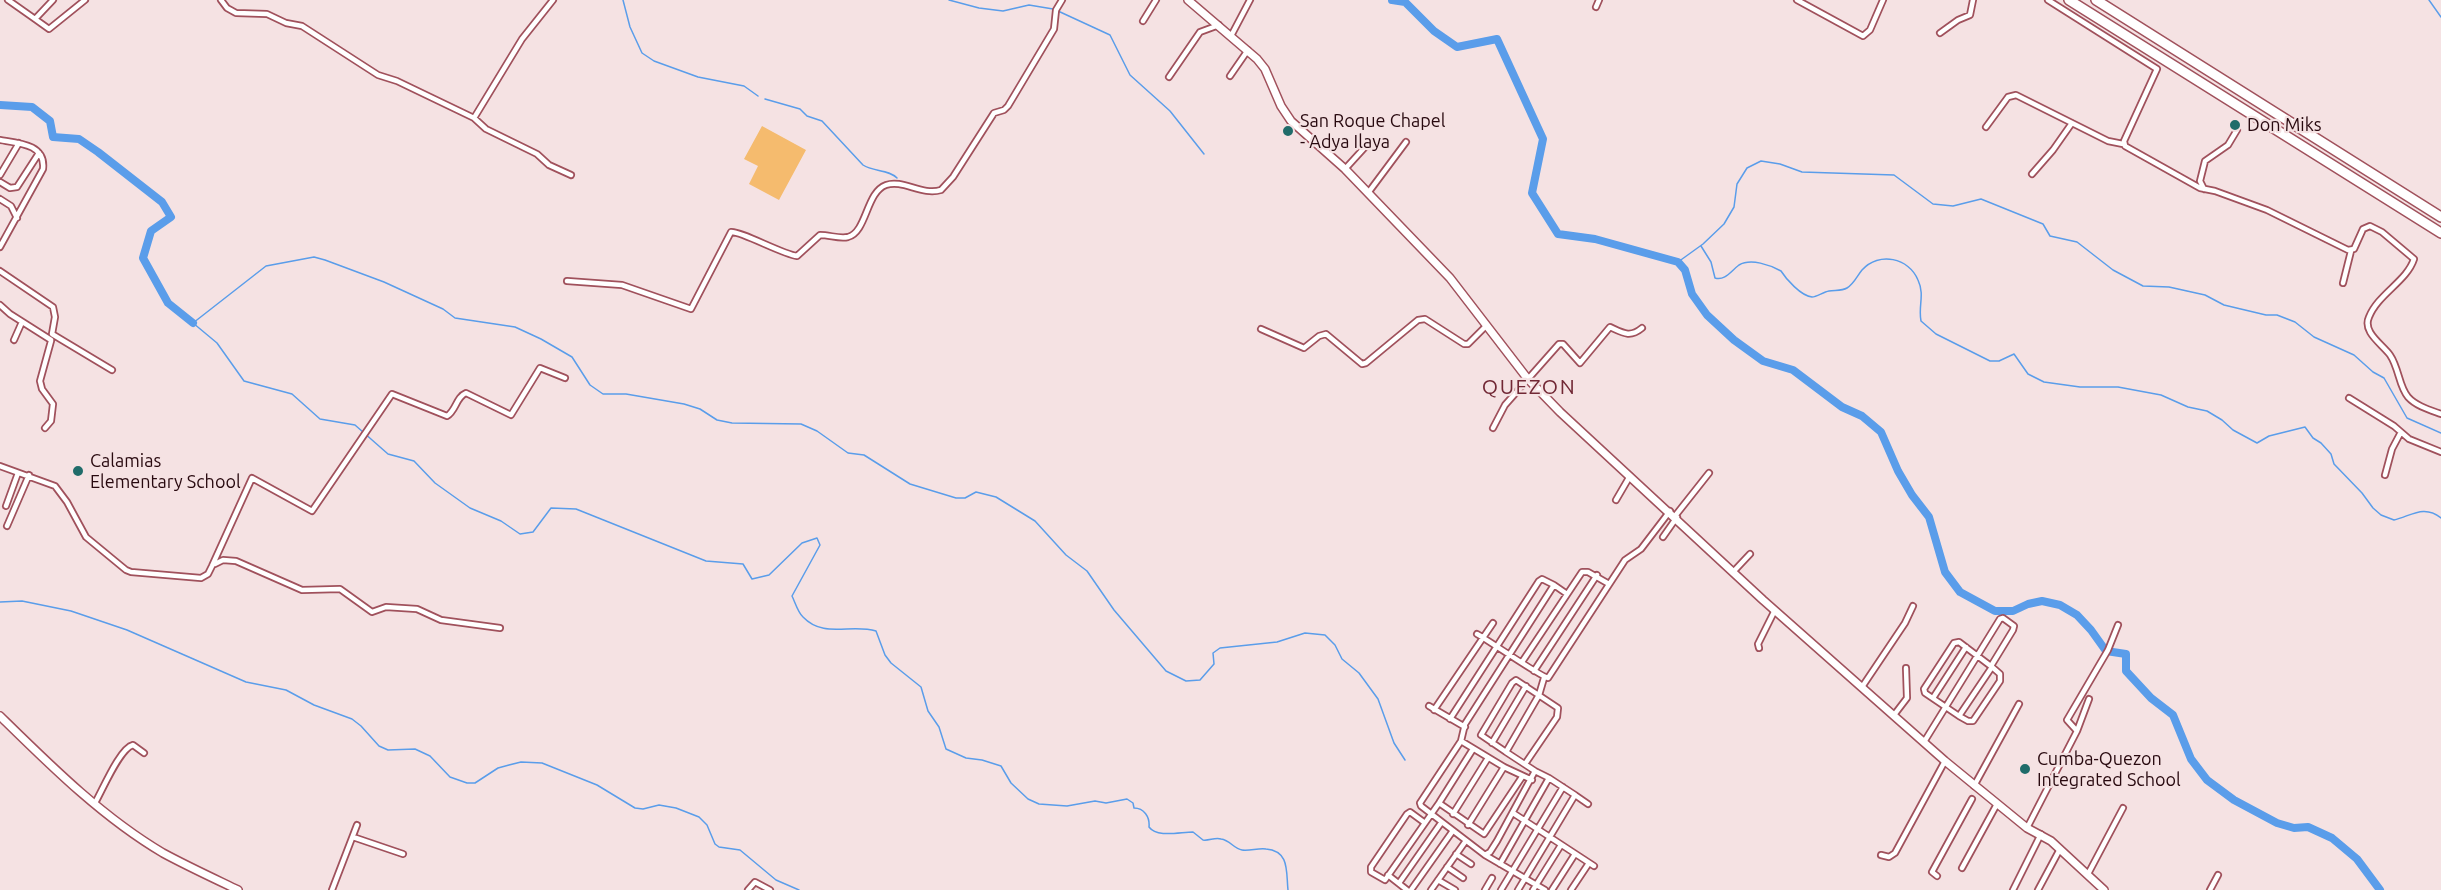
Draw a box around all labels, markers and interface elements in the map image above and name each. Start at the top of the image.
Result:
place label: San Roque Chapel - Adya Ilaya [1300,110,1445,152]
place label: Don Miks [2247,114,2322,136]
marker: Don Miks [2228,118,2242,132]
marker: San Roque Chapel - Adya Ilaya [1281,124,1295,138]
district label: QUEZON [1482,374,1576,400]
place label: Calamias Elementary School [90,450,241,492]
marker: Calamias Elementary School [71,464,85,478]
place label: Cumba-Quezon Integrated School [2037,748,2181,790]
marker: Cumba-Quezon Integrated School [2018,762,2032,776]

